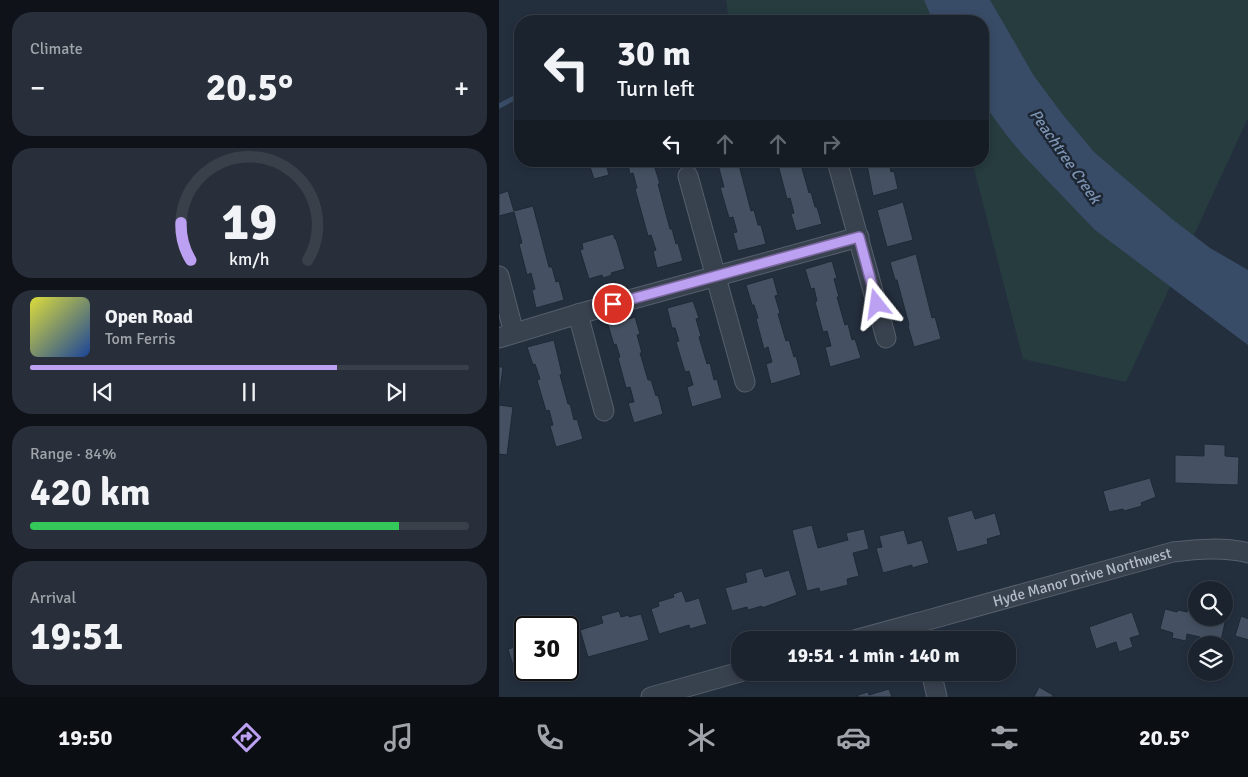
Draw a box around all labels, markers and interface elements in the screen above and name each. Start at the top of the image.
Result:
text: 30 m [617,32,691,75]
icon: left [534,35,599,100]
text: Climate [30,39,83,59]
text: 20.5° [206,64,293,111]
text: − [30,71,45,105]
text: + [454,71,469,105]
text: Turn left [617,75,695,102]
water label: Peachtree Creek [1025,105,1106,209]
icon: left [658,130,686,158]
icon: ahead [711,130,739,158]
icon: ahead [764,130,792,158]
icon: right [817,130,845,158]
text: 19 [221,190,278,254]
text: km/h [229,248,270,270]
position arrow [850,277,902,329]
pin [592,283,634,325]
icon: arrive [599,290,627,318]
text: Open Road [105,305,193,329]
text: Tom Ferris [105,329,175,349]
icon: previous [89,378,117,406]
icon: pause [235,378,263,406]
icon: next [382,378,410,406]
text: Range · 84% [30,444,116,464]
text: 420 km [30,469,151,516]
street label: Hyde Manor Drive Northwest [991,544,1173,611]
map controls [1188,581,1233,681]
button: search [1188,581,1233,626]
text: Arrival [30,588,76,608]
text: 19:51 [30,613,123,660]
speed limit sign: 30 [514,616,579,681]
button: layers [1188,636,1233,681]
text: 19:51 · 1 min · 140 m [787,644,960,668]
icon: directions [229,720,264,755]
icon: music [381,720,416,755]
icon: phone [532,720,567,755]
icon: climate [684,720,719,755]
icon: car [836,720,871,755]
icon: filters [987,720,1022,755]
text: 19:50 [58,724,112,751]
text: 20.5° [1139,724,1190,751]

